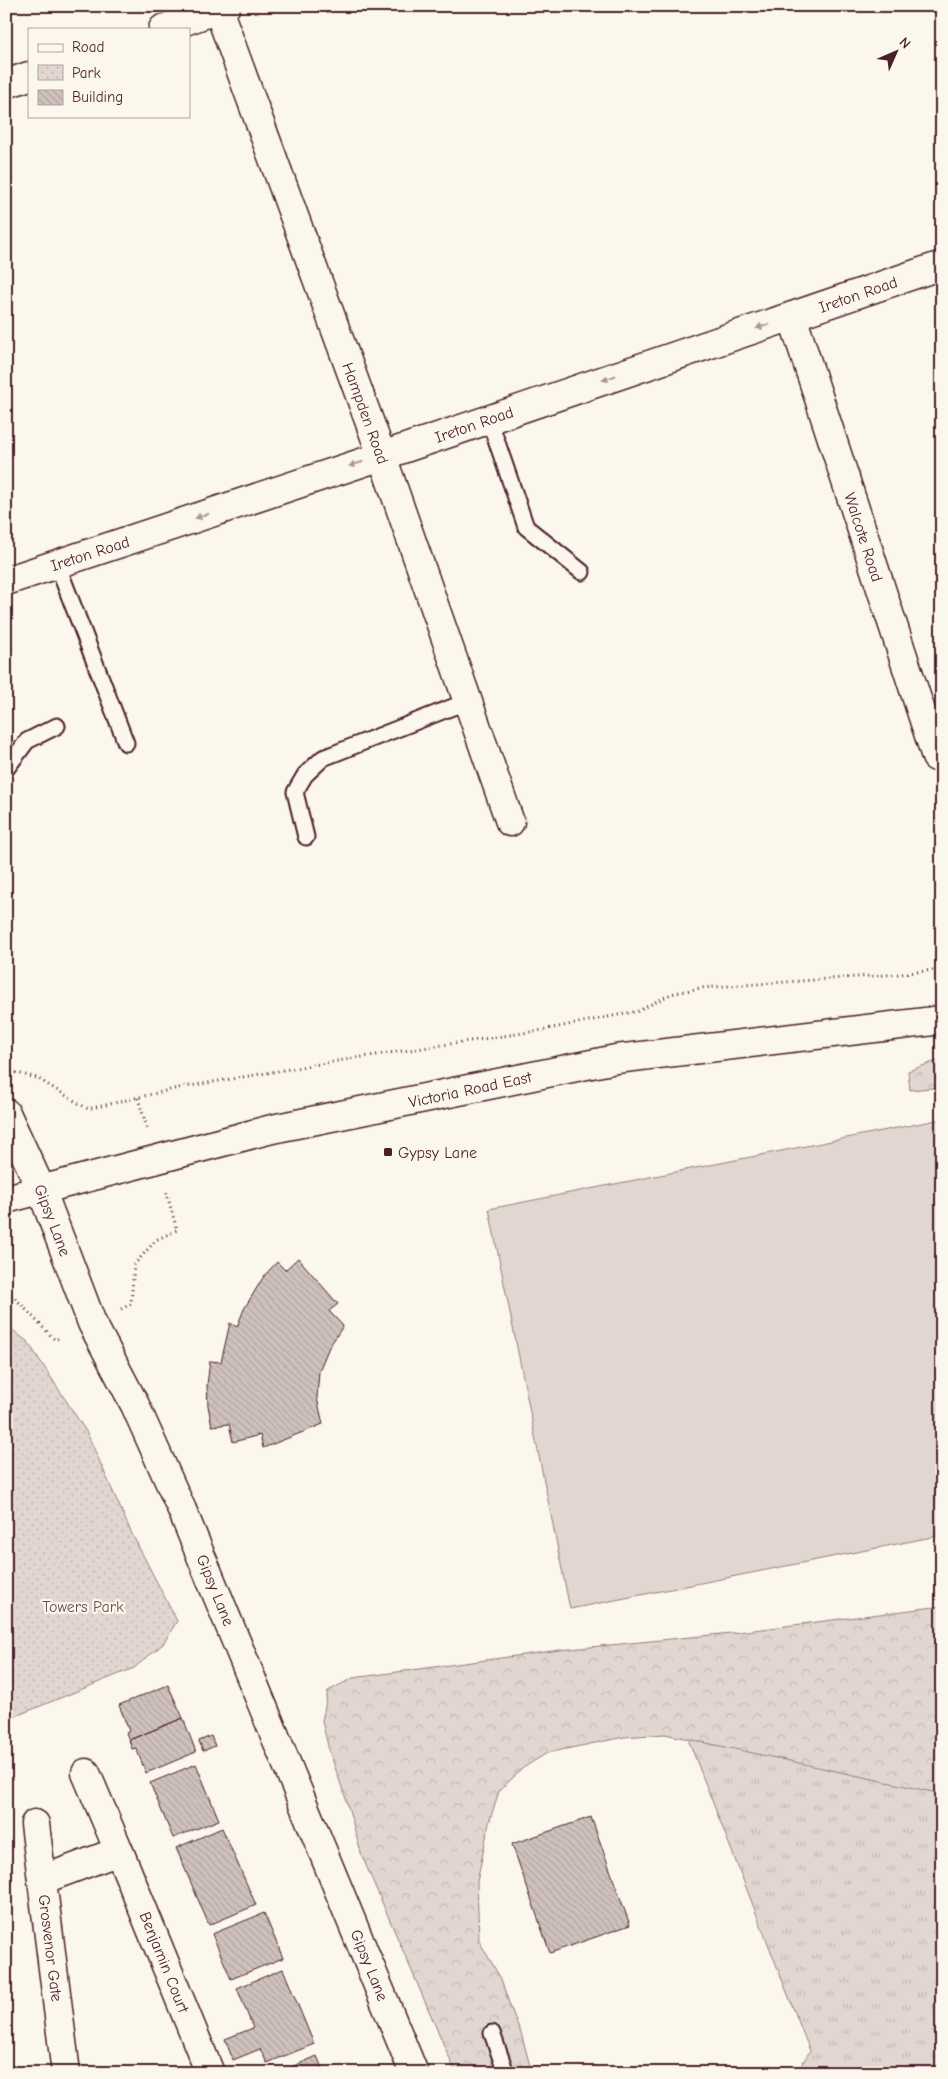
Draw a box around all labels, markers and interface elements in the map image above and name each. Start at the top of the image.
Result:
legend [28,28,190,118]
north arrow [870,28,920,78]
text: N [896,34,914,52]
text: Road [72,38,104,56]
text: Park [72,64,101,82]
text: Building [72,88,123,106]
street label: Ireton Road [817,273,900,317]
one-way arrow [755,322,770,330]
street label: Hampden Road [338,360,392,467]
one-way arrow [601,375,616,383]
street label: Ireton Road [433,403,516,447]
one-way arrow [348,461,363,469]
street label: Walcote Road [840,490,886,584]
one-way arrow [194,513,209,520]
street label: Ireton Road [49,533,132,575]
street label: Victoria Road East [407,1068,534,1112]
place label: Gypsy Lane [398,1144,477,1162]
marker: Gypsy Lane [382,1146,394,1158]
street label: Gipsy Lane [30,1182,74,1259]
street label: Gipsy Lane [193,1552,238,1629]
park label: Towers Park [42,1598,124,1616]
street label: Grosvenor Gate [35,1894,66,2003]
street label: Benjamin Court [136,1909,193,2016]
street label: Gipsy Lane [347,1927,392,2004]

